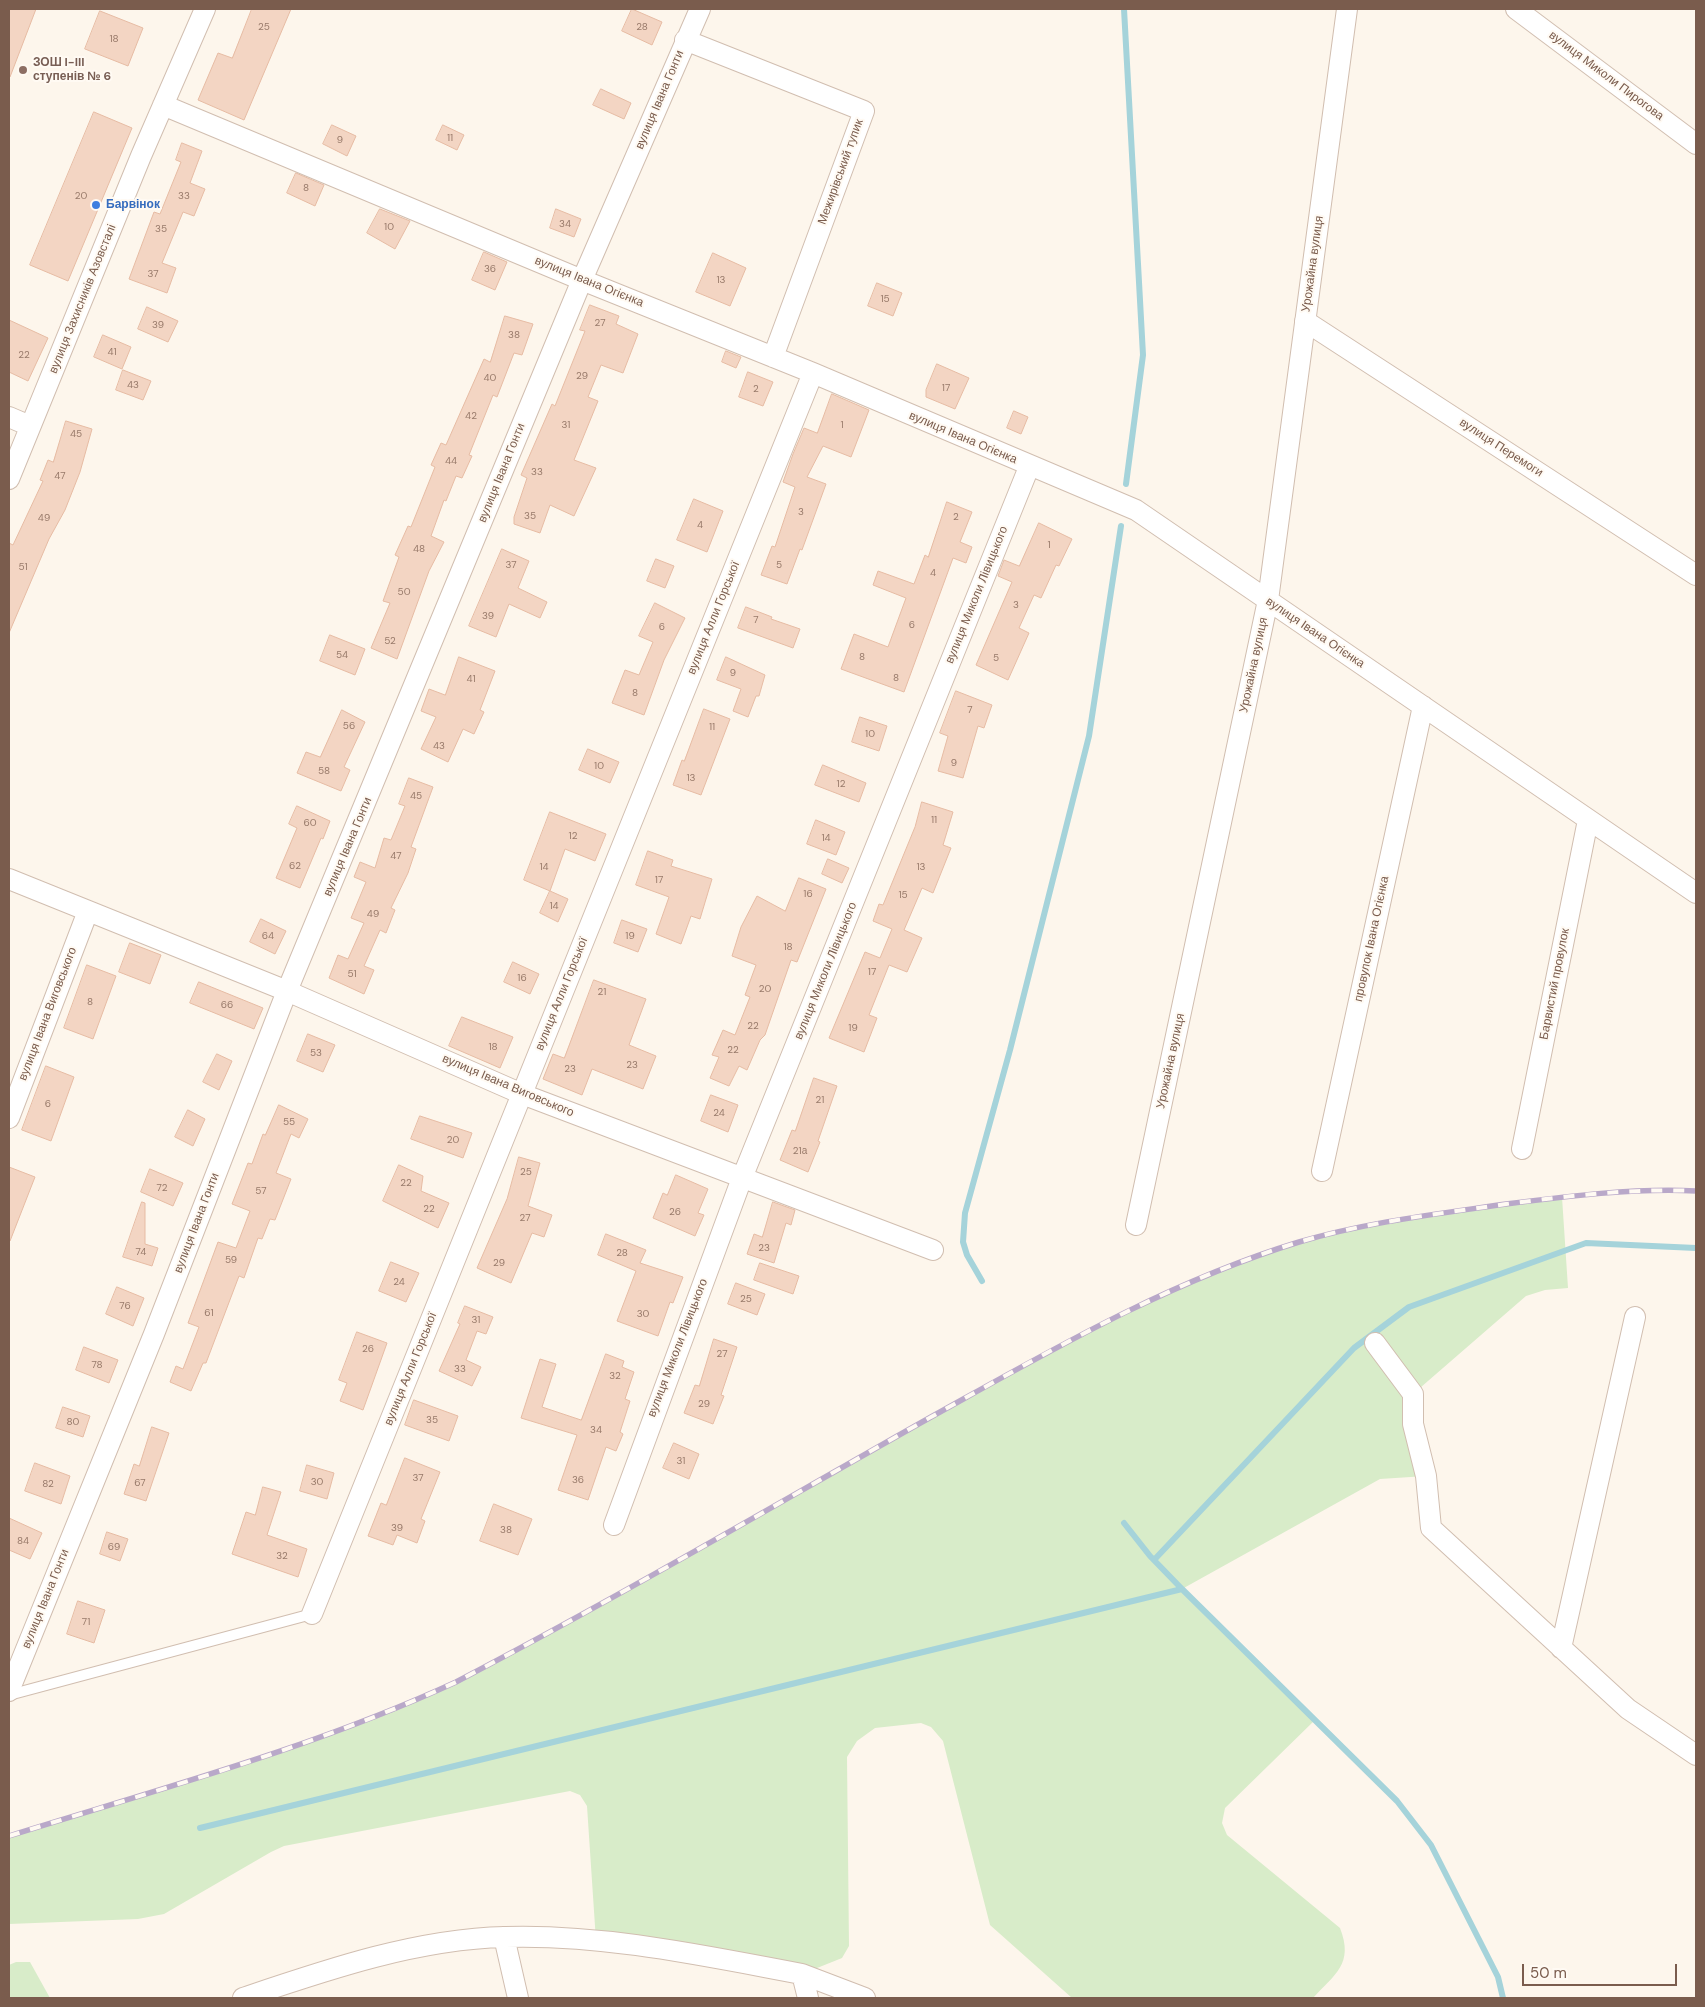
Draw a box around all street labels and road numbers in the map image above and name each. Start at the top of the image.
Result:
street label: вулиця Миколи Пирогова [1546,28,1666,124]
street label: вулиця Івана Гонти [633,48,687,152]
street label: Межирівський тупик [815,117,867,227]
street label: Урожайна вулиця [1299,215,1327,313]
street label: вулиця Захисників Азовсталі [46,222,120,376]
street label: вулиця Івана Огієнка [532,254,646,310]
street label: вулиця Івана Огієнка [907,409,1019,467]
street label: вулиця Перемоги [1457,416,1545,480]
street label: вулиця Івана Гонти [475,421,529,525]
street label: вулиця Миколи Лівицького [943,524,1011,666]
street label: вулиця Алли Горської [685,559,743,677]
street label: вулиця Івана Огієнка [1263,595,1367,671]
street label: Урожайна вулиця [1237,616,1271,714]
street label: вулиця Івана Гонти [321,795,375,899]
street label: провулок Івана Огієнка [1352,875,1392,1003]
street label: вулиця Миколи Лівицького [792,900,860,1042]
street label: Барвистий провулок [1537,927,1573,1041]
street label: вулиця Алли Горської [533,935,591,1053]
street label: вулиця Івана Виговського [16,945,80,1083]
street label: Урожайна вулиця [1154,1012,1188,1110]
street label: вулиця Івана Виговського [440,1052,576,1120]
street label: вулиця Івана Гонти [171,1171,223,1275]
street label: вулиця Миколи Лівицького [645,1277,711,1419]
street label: вулиця Алли Горської [382,1310,440,1428]
street label: вулиця Івана Гонти [19,1547,73,1651]

